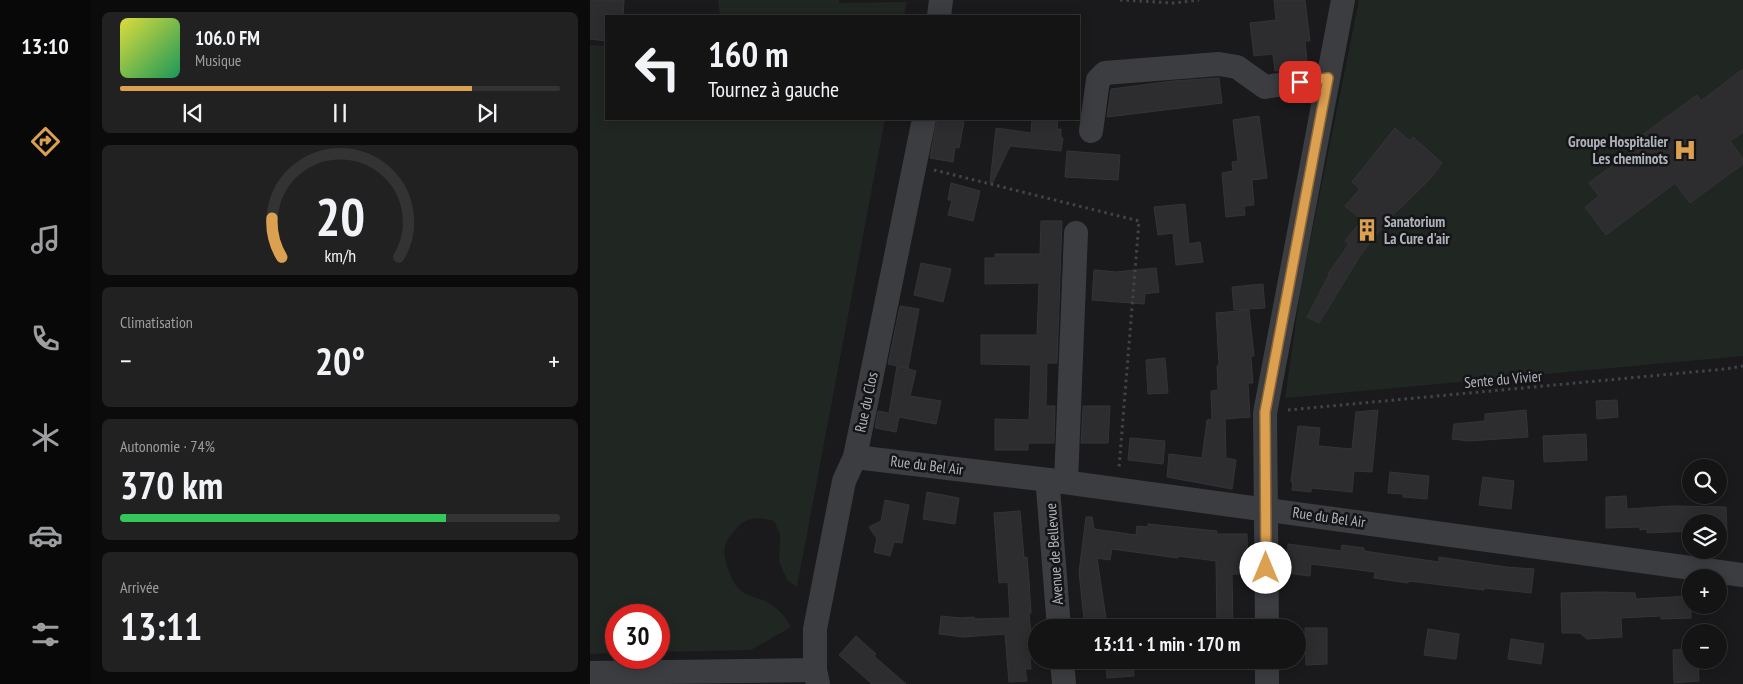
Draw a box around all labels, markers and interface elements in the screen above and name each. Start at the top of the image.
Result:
text: 106.0 FM [195,26,260,50]
text: 160 m [708,31,789,77]
text: 13:10 [21,32,69,60]
icon: left [625,35,690,100]
text: Musique [195,50,241,70]
pin [1279,61,1321,103]
icon: arrive [1286,68,1314,96]
text: Tournez à gauche [708,75,839,103]
icon: previous [179,99,207,127]
icon: pause [326,99,354,127]
icon: next [473,99,501,127]
icon: directions [28,124,63,159]
place label: Groupe Hospitalier Les cheminots [1568,132,1669,168]
hospital icon: Groupe Hospitalier Les cheminots [1672,137,1698,163]
text: 20 [315,183,365,250]
place label: Sanatorium La Cure d'air [1384,212,1450,248]
building icon: Sanatorium La Cure d'air [1354,217,1380,243]
icon: music [28,222,63,257]
text: km/h [324,244,356,267]
text: Climatisation [120,312,193,332]
icon: phone [28,321,63,356]
text: 20° [315,336,365,385]
text: − [120,342,132,379]
text: + [548,342,560,379]
street label: Sente du Vivier [1463,366,1544,392]
street label: Rue du Clos [850,370,882,434]
icon: climate [28,420,63,455]
text: Autonomie · 74% [120,436,215,456]
street label: Rue du Bel Air [889,451,965,479]
map controls [1682,459,1727,669]
button: search [1682,459,1727,504]
text: 370 km [120,460,223,509]
street label: Rue du Bel Air [1291,502,1367,532]
street label: Avenue de Bellevue [1041,503,1067,605]
button: layers [1682,514,1727,559]
icon: car [28,518,63,553]
position arrow [1239,541,1291,593]
button: + [1682,569,1727,614]
text: Arrivée [120,577,159,597]
text: 13:11 [120,601,202,650]
speed limit sign: 30 [605,604,670,669]
icon: filters [28,617,63,652]
button: − [1682,624,1727,669]
text: 13:11 · 1 min · 170 m [1094,632,1240,656]

